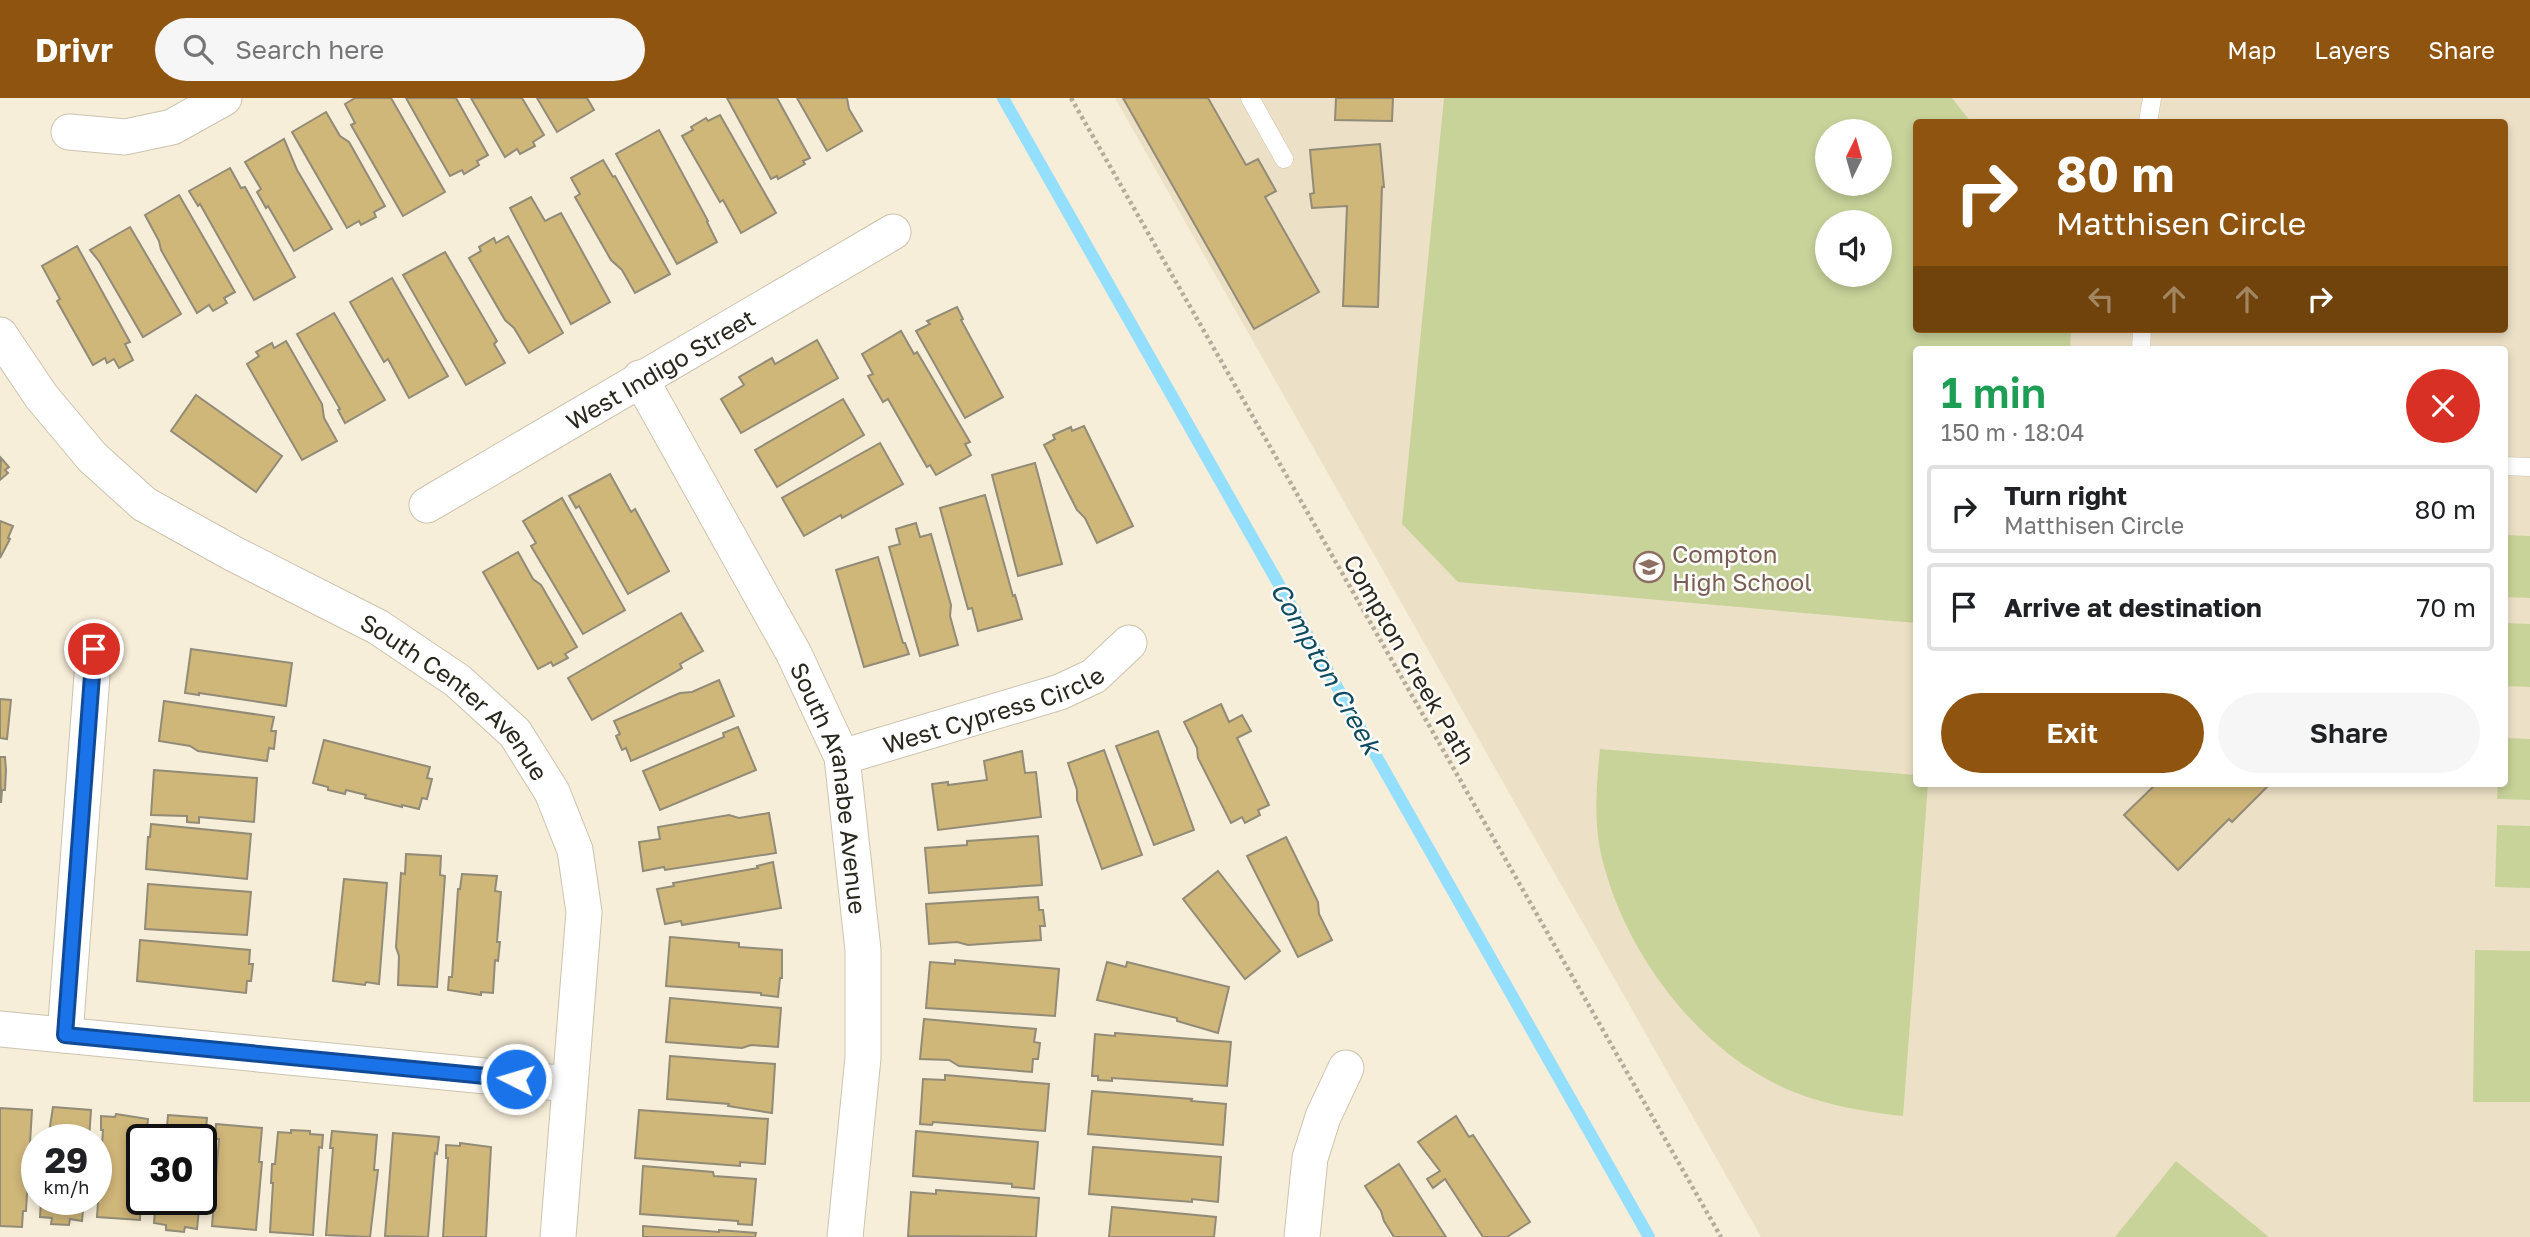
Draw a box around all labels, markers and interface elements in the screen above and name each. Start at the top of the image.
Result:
search box [155,18,645,81]
text: Drivr [35,30,113,69]
icon: search [179,30,217,68]
text: Search here [235,34,384,65]
text: Map [2227,35,2276,64]
text: Layers [2314,35,2390,64]
text: Share [2428,35,2495,64]
north arrow [1815,119,1892,196]
map controls [1815,119,1892,287]
text: 80 m [2056,144,2174,203]
icon: right [1941,147,2032,238]
text: Matthisen Circle [2056,204,2306,242]
button: sound [1815,210,1892,287]
icon: left [2082,280,2120,318]
icon: ahead [2155,280,2193,318]
icon: ahead [2228,280,2266,318]
icon: right [2301,280,2339,318]
street label: West Indigo Street [560,302,760,435]
text: 1 min [1941,367,2046,417]
button: close [2406,369,2480,443]
text: 150 m · 18:04 [1941,418,2085,446]
text: Turn right [2004,480,2127,511]
icon: right [1945,490,1983,528]
text: 80 m [2415,494,2476,525]
text: Matthisen Circle [2004,511,2184,539]
place label: Compton High School [1672,539,1812,596]
street label: Compton Creek Path [1338,549,1482,769]
school or university icon: Compton High School [1632,550,1666,584]
water label: Compton Creek [1264,577,1389,761]
icon: arrive [1945,588,1983,626]
text: Arrive at destination [2004,592,2262,623]
text: 70 m [2417,592,2476,623]
street label: South Center Avenue [356,606,555,785]
pin [64,619,124,679]
icon: arrive [75,630,113,668]
street label: South Aranabe Avenue [785,657,873,916]
street label: West Cypress Circle [879,660,1110,759]
button: Exit [1941,693,2204,773]
button: Share [2218,693,2480,773]
position arrow [479,1042,553,1116]
speed limit sign: 30 [126,1124,217,1215]
text: 29 [45,1139,88,1181]
text: km/h [44,1176,89,1198]

